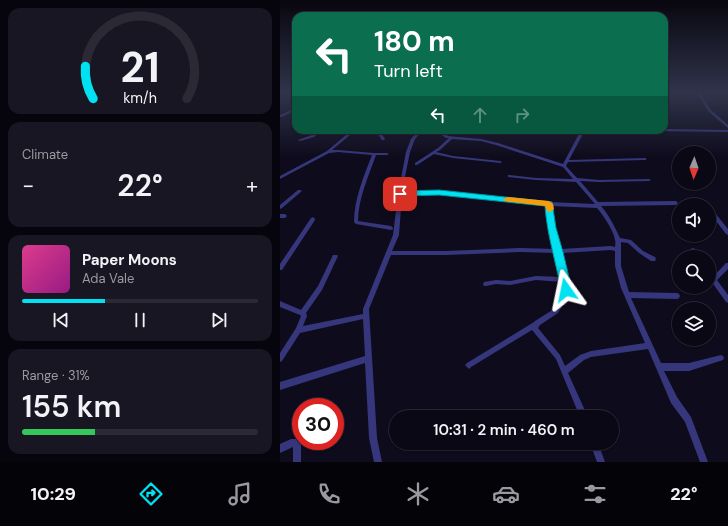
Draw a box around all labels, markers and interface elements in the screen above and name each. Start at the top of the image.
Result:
text: 180 m [374,23,455,60]
icon: left [308,28,360,80]
text: 21 [120,41,160,95]
text: Turn left [374,59,443,83]
text: km/h [123,88,157,106]
icon: left [427,104,449,126]
icon: ahead [469,104,491,126]
icon: right [511,104,533,126]
text: Climate [22,146,68,163]
north arrow [672,146,716,190]
map controls [672,146,716,346]
text: 22° [117,166,163,205]
text: − [22,171,34,200]
text: + [246,171,258,200]
pin [383,177,417,211]
icon: arrive [389,183,411,205]
button: sound [672,198,716,242]
text: Paper Moons [82,250,177,270]
button: search [672,250,716,294]
position arrow [545,269,587,311]
text: Ada Vale [82,270,134,287]
button: layers [672,302,716,346]
icon: previous [50,309,72,331]
icon: pause [129,309,151,331]
icon: next [208,309,230,331]
text: Range · 31% [22,367,90,384]
text: 155 km [22,387,121,426]
speed limit sign: 30 [292,398,344,450]
text: 10:31 · 2 min · 460 m [433,420,575,440]
icon: directions [137,480,165,508]
icon: music [226,480,254,508]
icon: phone [315,480,343,508]
icon: climate [404,480,432,508]
icon: car [492,480,520,508]
icon: filters [581,480,609,508]
text: 10:29 [30,482,76,506]
text: 22° [670,482,698,506]

